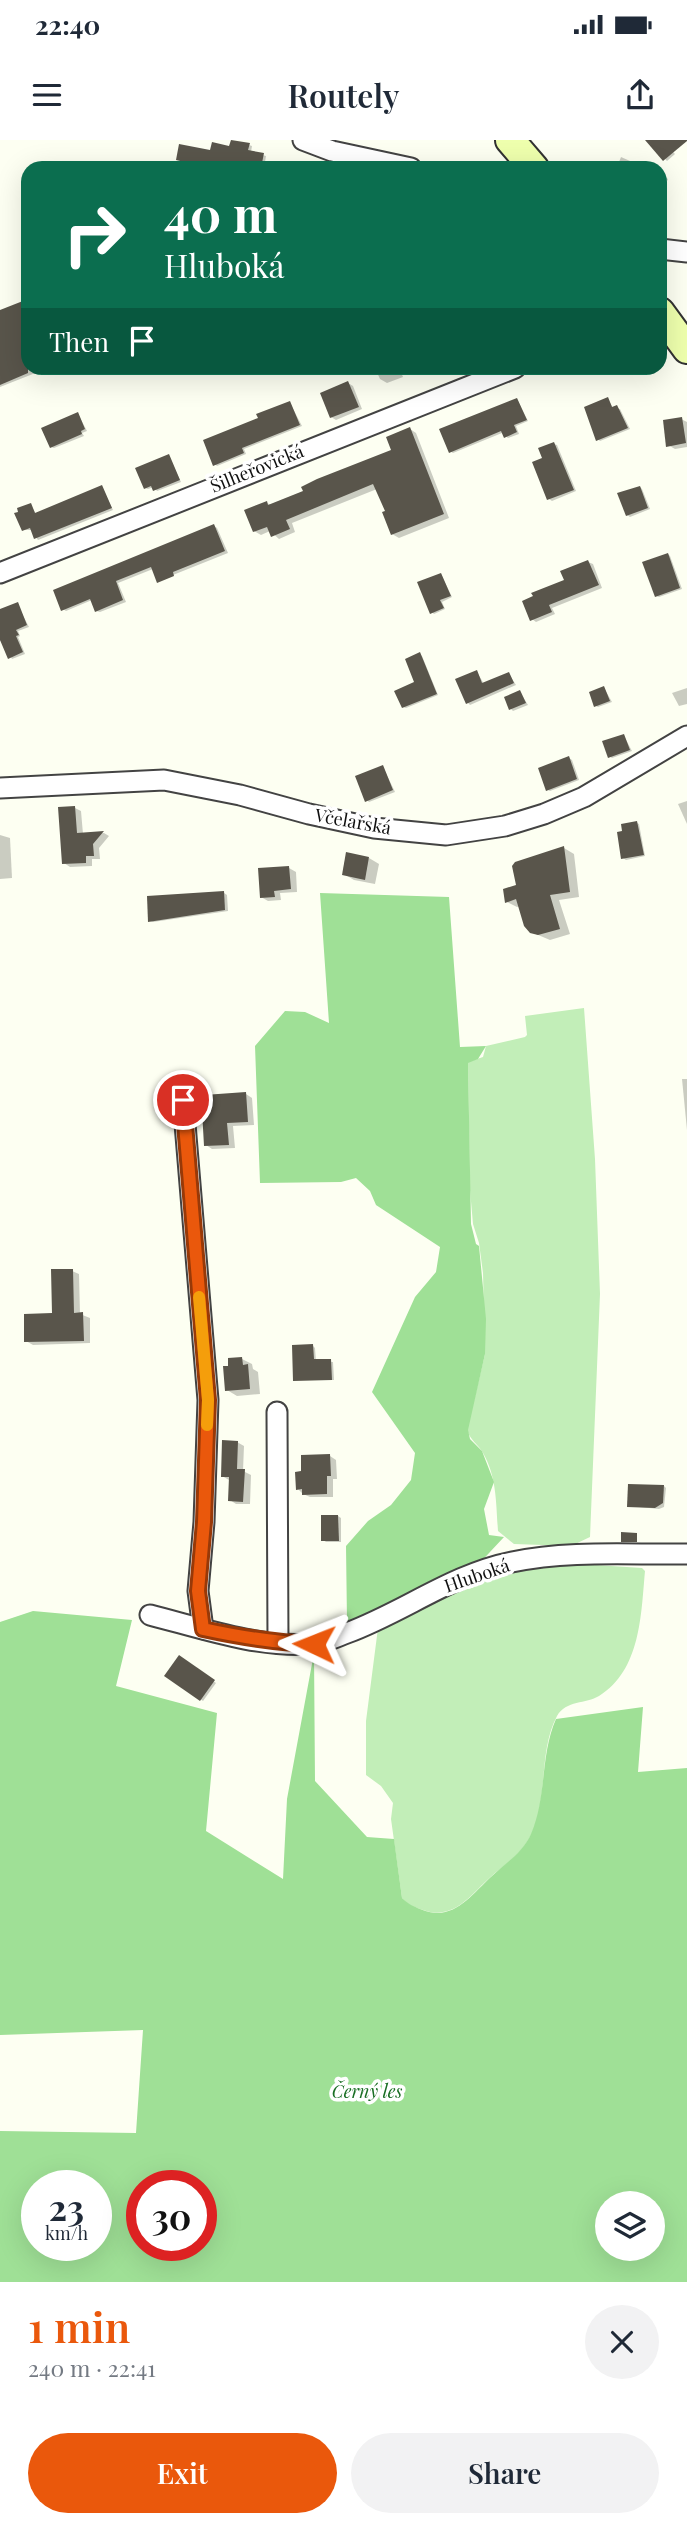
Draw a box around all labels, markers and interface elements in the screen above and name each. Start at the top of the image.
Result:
text: 22:40 [35,7,100,42]
text: Routely [287,73,400,116]
icon: menu [28,76,66,114]
icon: share [621,76,659,114]
text: 40 m [164,180,277,245]
icon: right [49,189,140,280]
text: Hluboká [164,243,284,286]
icon: arrive [123,322,161,360]
text: Then [49,324,109,359]
street label: Šilheřovická [206,438,307,498]
street label: Včelařská [312,802,393,840]
pin [153,1070,213,1130]
icon: arrive [164,1081,202,1119]
street label: Hluboká [441,1553,513,1597]
position arrow [277,1607,351,1681]
park label: Černý les [332,2079,402,2103]
speed limit sign: 30 [126,2170,217,2261]
text: 23 [49,2183,84,2230]
map controls [595,2191,665,2261]
button: layers [595,2191,665,2261]
text: km/h [45,2221,88,2245]
text: 1 min [28,2298,130,2354]
button: close [585,2305,659,2379]
text: 240 m · 22:41 [28,2352,156,2383]
button: Exit [28,2433,337,2513]
button: Share [351,2433,659,2513]

